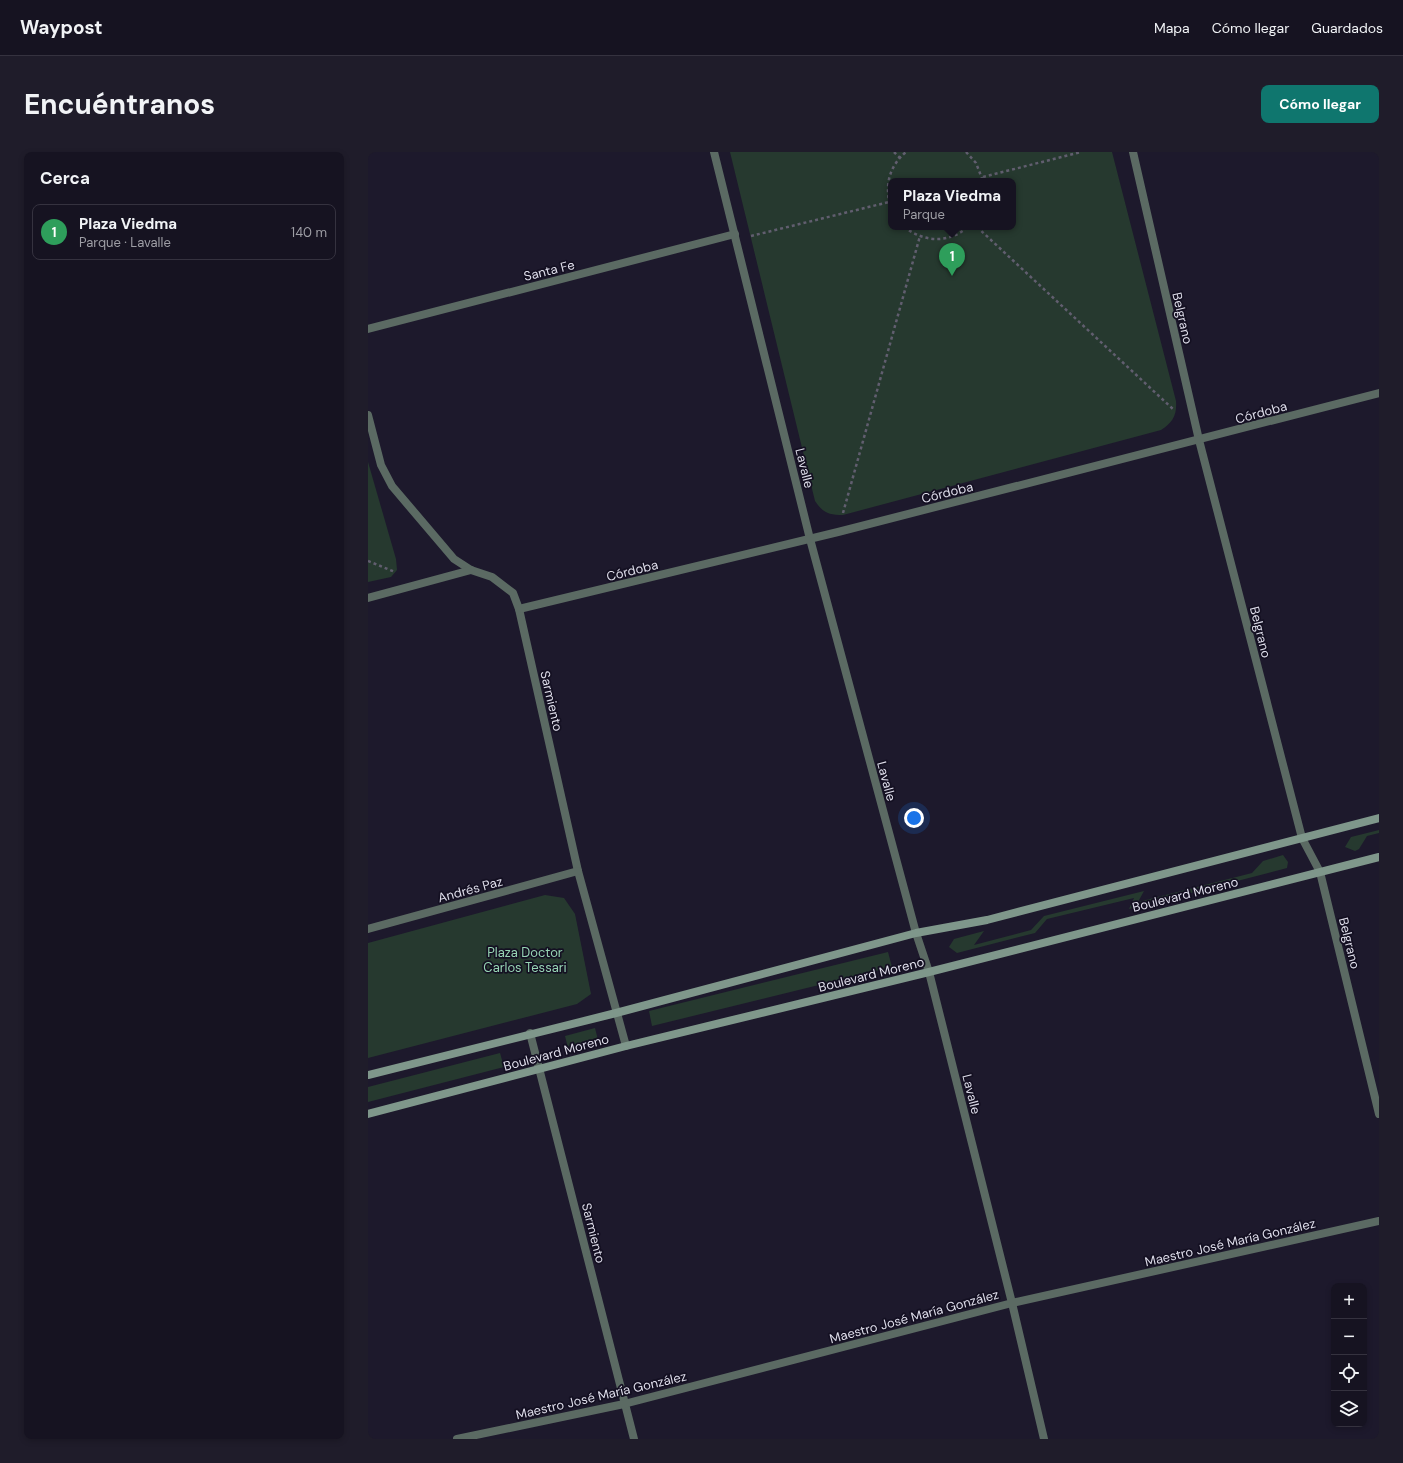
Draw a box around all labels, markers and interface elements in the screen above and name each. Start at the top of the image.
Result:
text: Waypost [20,15,103,40]
text: Mapa [1154,19,1190,37]
text: Cómo llegar [1212,19,1289,37]
text: Guardados [1311,19,1383,37]
button: Cómo llegar [1261,85,1379,123]
text: Encuéntranos [24,86,215,123]
text: Cerca [40,167,90,189]
popup [888,178,1016,230]
text: Plaza Viedma [903,186,1001,206]
text: Parque [903,206,945,223]
text: Plaza Viedma [79,214,177,234]
text: 1 [52,224,56,241]
text: 140 m [291,224,327,241]
text: Parque · Lavalle [79,234,171,251]
pin: 1 [939,243,965,276]
street label: Santa Fe [522,256,576,285]
street label: Belgrano [1168,291,1197,346]
street label: Córdoba [1233,397,1289,428]
street label: Lavalle [791,446,818,490]
street label: Córdoba [920,478,975,507]
street label: Córdoba [605,556,660,585]
street label: Belgrano [1246,605,1275,660]
street label: Sarmiento [536,669,567,733]
street label: Lavalle [873,759,900,803]
your location [904,808,924,828]
street label: Andrés Paz [436,873,504,906]
street label: Boulevard Moreno [1130,873,1240,916]
street label: Belgrano [1335,916,1364,971]
park label: Plaza Doctor Carlos Tessari [483,944,567,976]
street label: Boulevard Moreno [816,953,926,996]
street label: Boulevard Moreno [501,1030,611,1075]
street label: Lavalle [958,1072,985,1116]
street label: Sarmiento [578,1201,609,1265]
street label: Maestro José María González [1143,1215,1317,1270]
map controls [1331,1283,1367,1427]
button: + [1331,1283,1367,1319]
street label: Maestro José María González [828,1286,1001,1347]
button: − [1331,1319,1367,1355]
button: locate [1331,1355,1367,1391]
street label: Maestro José María González [514,1368,688,1423]
button: layers [1331,1391,1367,1427]

